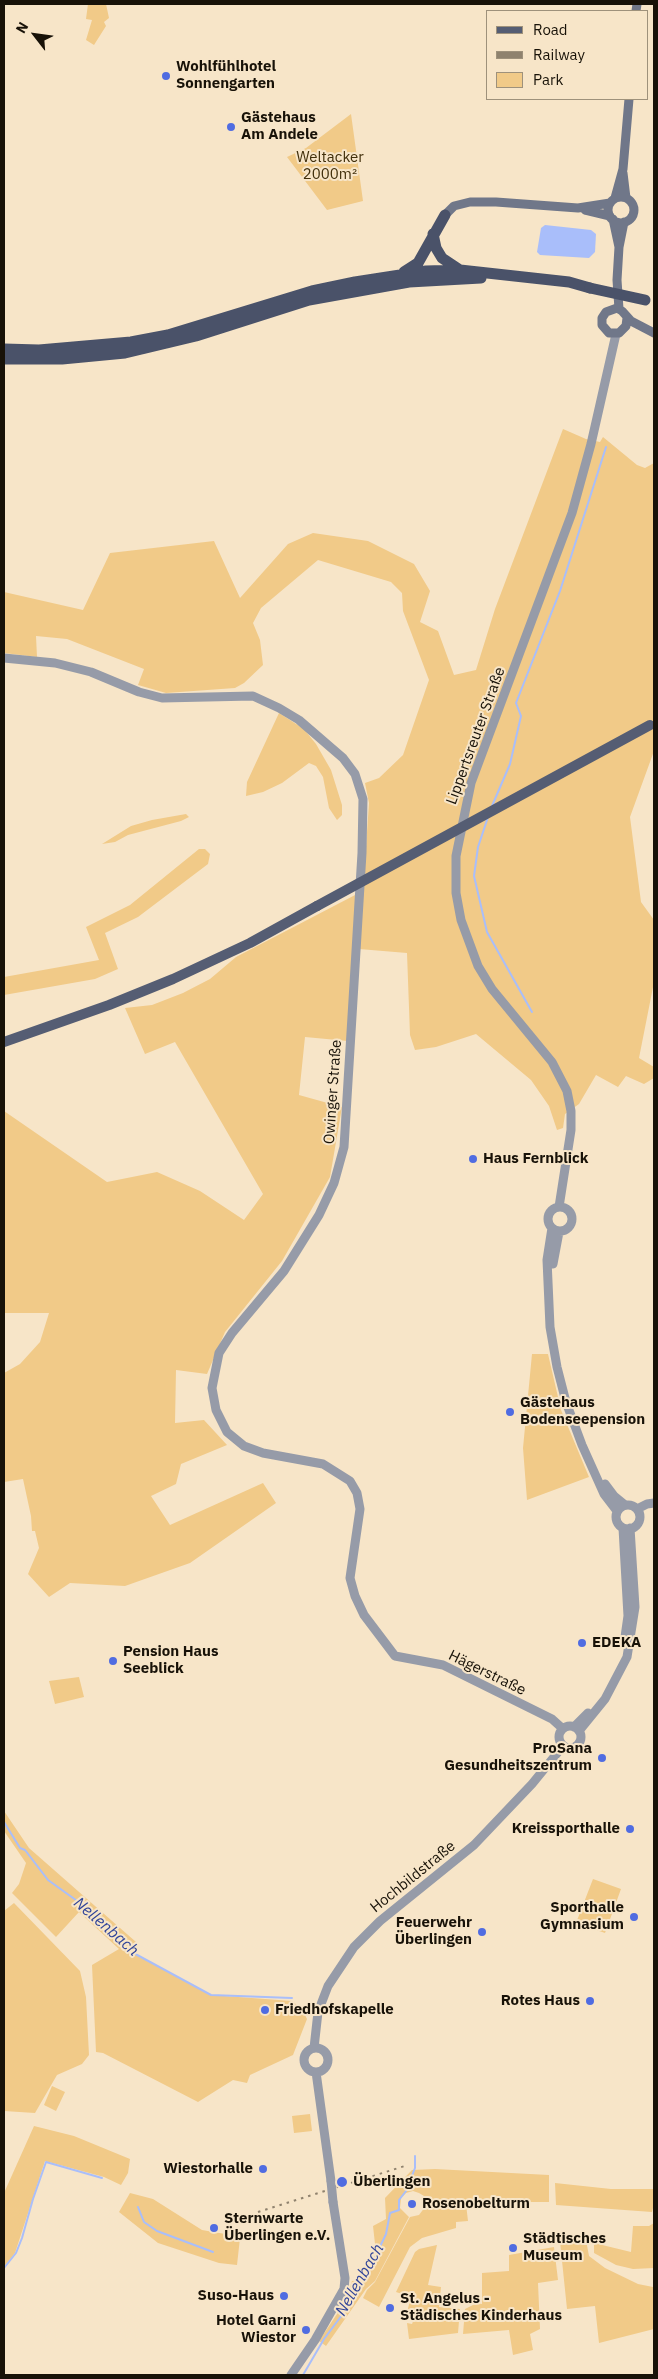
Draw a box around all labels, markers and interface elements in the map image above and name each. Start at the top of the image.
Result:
north arrow [10,10,60,60]
legend [486,10,648,100]
text: N [12,19,32,36]
text: Road [533,20,568,39]
text: Railway [533,45,585,64]
place label: Wohlfühlhotel Sonnengarten [176,58,276,93]
marker: Wohlfühlhotel Sonnengarten [160,70,172,82]
text: Park [533,70,563,89]
place label: Gästehaus Am Andele [241,109,318,144]
marker: Gästehaus Am Andele [225,121,237,133]
park label: Weltacker 2000m² [296,149,364,184]
street label: Lippertsreuter Straße [443,665,509,807]
street label: Owinger Straße [320,1039,346,1145]
place label: Haus Fernblick [483,1150,589,1168]
marker: Haus Fernblick [467,1153,479,1165]
place label: Gästehaus Bodenseepension [520,1394,645,1429]
marker: Gästehaus Bodenseepension [504,1406,516,1418]
place label: EDEKA [592,1634,641,1652]
marker: EDEKA [576,1637,588,1649]
place label: Pension Haus Seeblick [123,1643,219,1678]
street label: Hägerstraße [445,1647,529,1699]
marker: Pension Haus Seeblick [107,1655,119,1667]
place label: ProSana Gesundheitszentrum [444,1740,592,1775]
marker: ProSana Gesundheitszentrum [596,1752,608,1764]
place label: Kreissporthalle [512,1820,620,1838]
marker: Kreissporthalle [624,1823,636,1835]
street label: Hochbildstraße [367,1837,459,1917]
water label: Nellenbach [70,1894,142,1960]
place label: Sporthalle Gymnasium [540,1899,624,1934]
marker: Sporthalle Gymnasium [628,1911,640,1923]
place label: Feuerwehr Überlingen [395,1914,472,1949]
marker: Feuerwehr Überlingen [476,1926,488,1938]
place label: Rotes Haus [501,1992,580,2010]
marker: Rotes Haus [584,1995,596,2007]
place label: Friedhofskapelle [275,2001,394,2019]
marker: Friedhofskapelle [259,2004,271,2016]
place label: Wiestorhalle [163,2160,253,2178]
marker: Wiestorhalle [257,2163,269,2175]
place label: Überlingen [353,2173,430,2191]
marker: Überlingen [335,2175,349,2189]
place label: Rosenobelturm [422,2195,530,2213]
marker: Rosenobelturm [406,2198,418,2210]
place label: Sternwarte Überlingen e.V. [224,2210,330,2245]
marker: Sternwarte Überlingen e.V. [208,2222,220,2234]
place label: Städtisches Museum [523,2230,606,2265]
water label: Nellenbach [332,2241,388,2319]
marker: Städtisches Museum [507,2242,519,2254]
place label: Suso-Haus [198,2287,274,2305]
marker: Suso-Haus [278,2290,290,2302]
place label: St. Angelus - Städisches Kinderhaus [400,2290,562,2325]
marker: St. Angelus - Städisches Kinderhaus [384,2302,396,2314]
place label: Hotel Garni Wiestor [216,2312,296,2347]
marker: Hotel Garni Wiestor [300,2324,312,2336]

